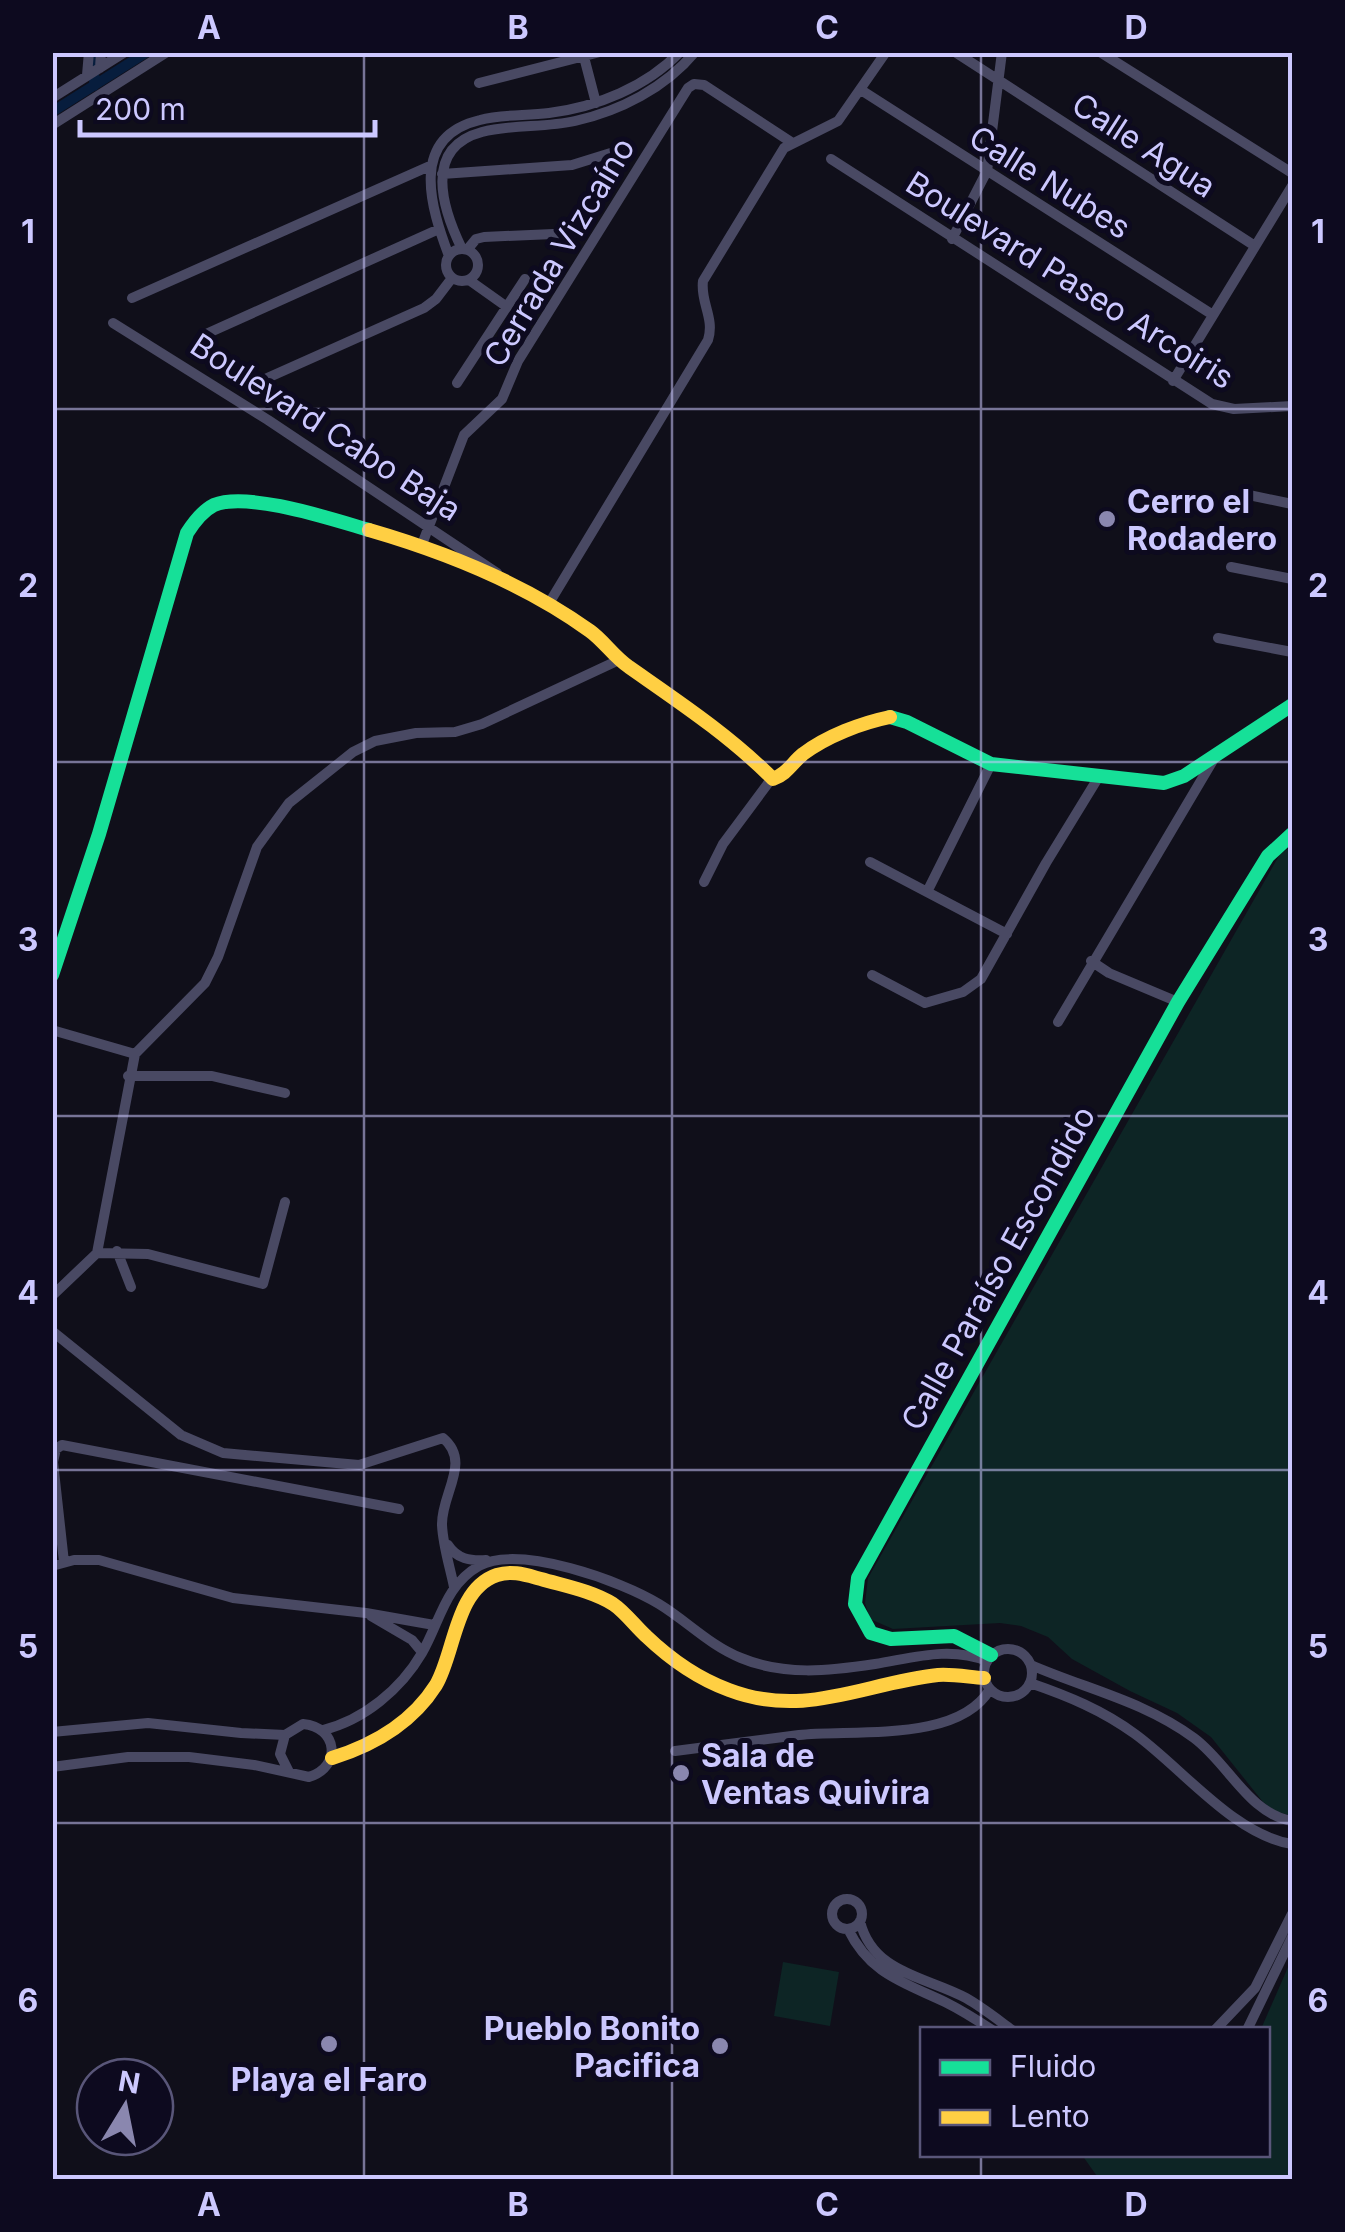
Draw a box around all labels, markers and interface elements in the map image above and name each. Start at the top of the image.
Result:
text: A [197,8,221,47]
text: B [507,8,529,47]
text: C [815,8,839,47]
text: D [1124,8,1148,47]
scale bar [80,75,375,137]
street label: Calle Agua [1065,84,1223,206]
text: 200 m [95,91,186,127]
street label: Calle Nubes [962,117,1138,247]
street label: Cerrada Vizcaíno [475,130,643,374]
street label: Boulevard Paseo Arcoiris [899,163,1241,397]
text: 1 [21,212,35,251]
text: 1 [1311,212,1325,251]
street label: Boulevard Cabo Baja [184,325,468,529]
place label: Cerro el Rodadero [1127,482,1277,558]
marker: Cerro el Rodadero [1096,508,1118,530]
text: 2 [18,566,38,605]
text: 2 [1308,566,1328,605]
text: 3 [18,920,38,959]
text: 3 [1308,920,1328,959]
street label: Calle Paraíso Escondido [893,1099,1103,1437]
text: 4 [17,1273,39,1312]
text: 4 [1307,1273,1329,1312]
text: 5 [18,1627,38,1666]
text: 5 [1308,1627,1328,1666]
place label: Sala de Ventas Quivira [701,1736,930,1812]
marker: Sala de Ventas Quivira [670,1762,692,1784]
text: 6 [18,1981,38,2020]
text: 6 [1308,1981,1328,2020]
place label: Pueblo Bonito Pacifica [484,2009,700,2085]
legend [920,2027,1270,2157]
marker: Playa el Faro [318,2033,340,2055]
marker: Pueblo Bonito Pacifica [709,2035,731,2057]
text: Fluido [1010,2048,1096,2084]
north arrow [75,2057,175,2157]
place label: Playa el Faro [231,2060,427,2099]
text: N [116,2064,143,2101]
text: Lento [1010,2098,1090,2134]
text: A [197,2185,221,2224]
text: B [507,2185,529,2224]
text: C [815,2185,839,2224]
text: D [1124,2185,1148,2224]

